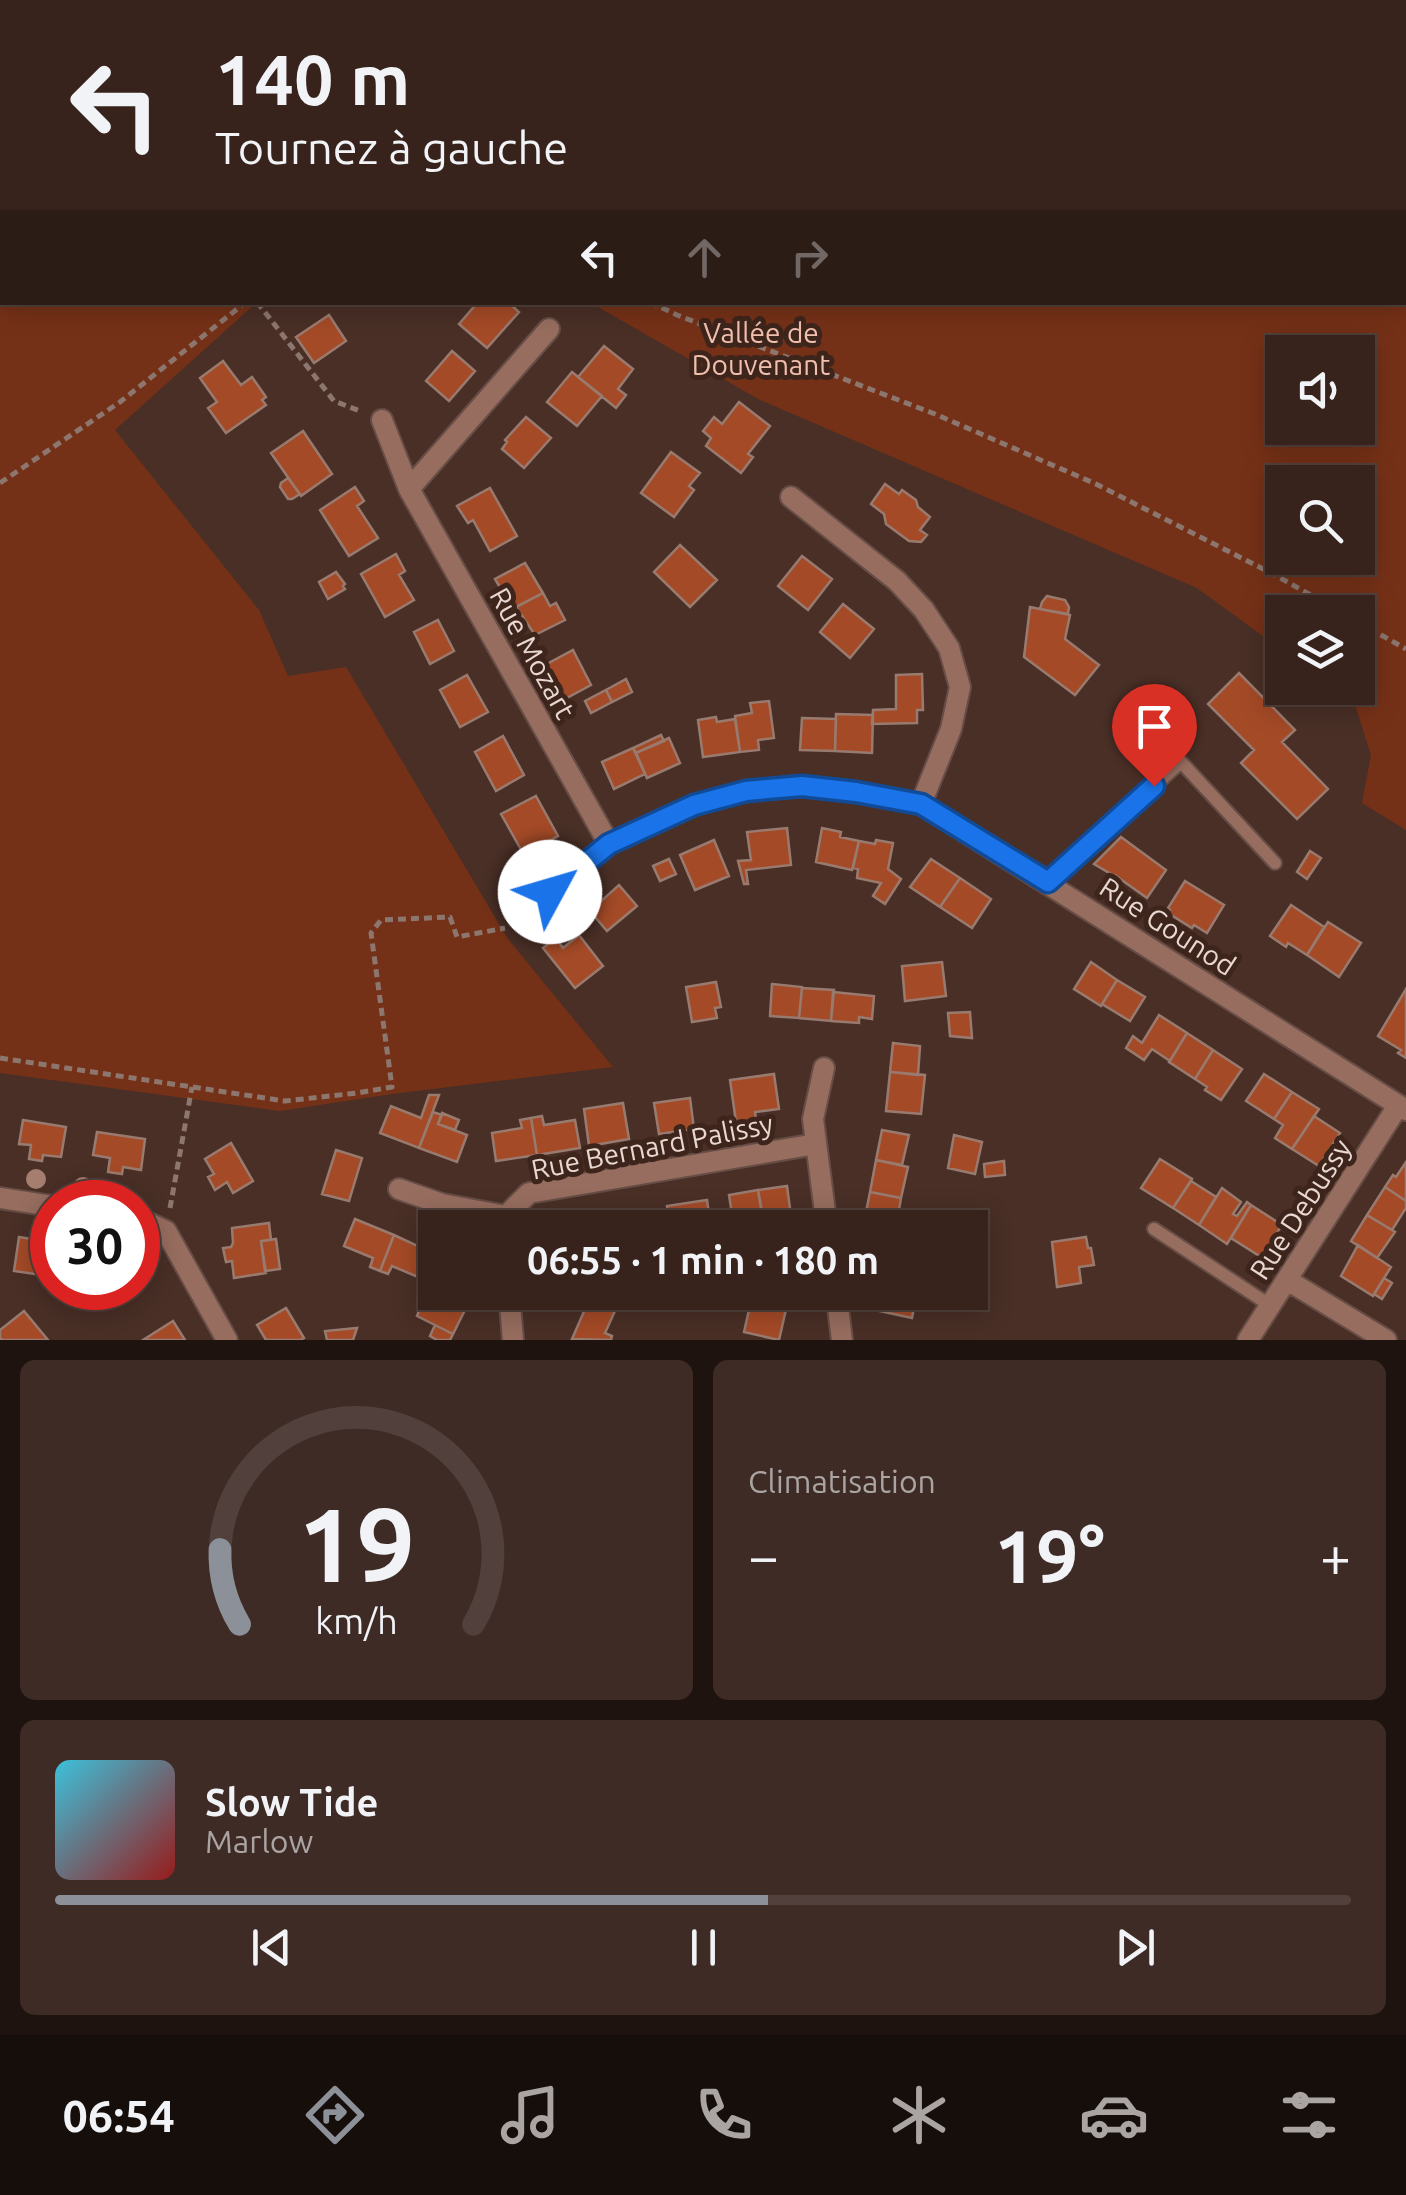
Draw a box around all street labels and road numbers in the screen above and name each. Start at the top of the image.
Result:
street label: Rue Mozart [484,582,582,724]
street label: Rue Gounod [1095,871,1241,981]
street label: Rue Bernard Palissy [528,1107,776,1185]
street label: Rue Debussy [1243,1133,1357,1285]

